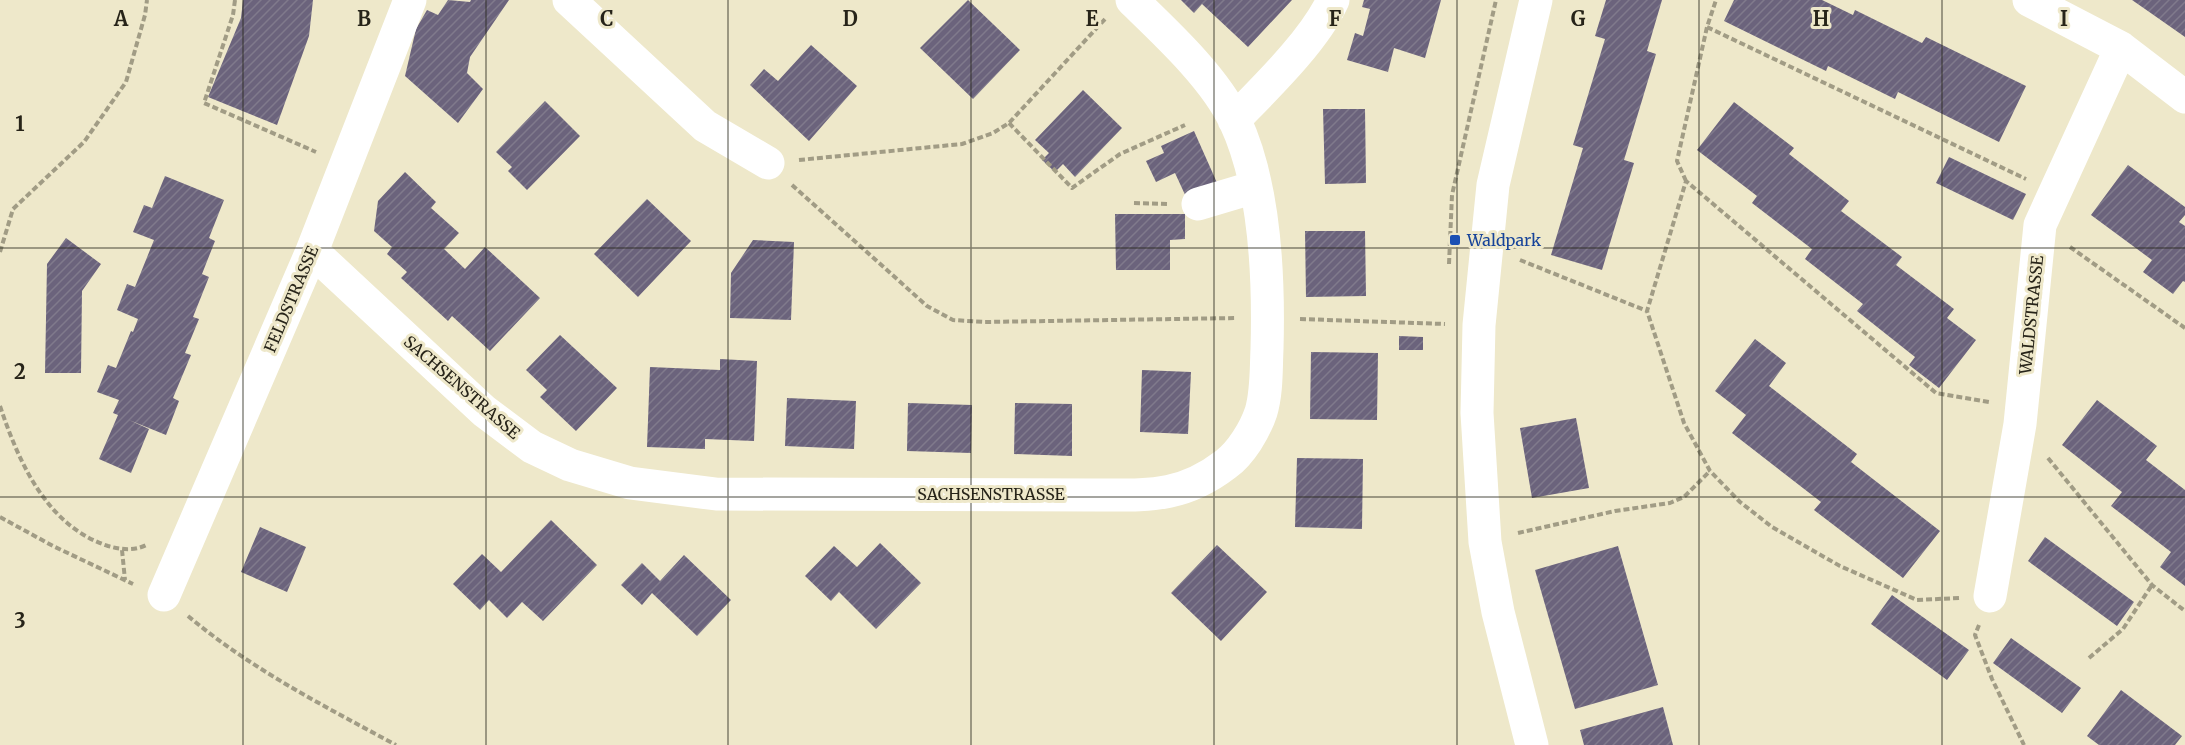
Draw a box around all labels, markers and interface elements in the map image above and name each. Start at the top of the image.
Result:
text: A [113,6,129,31]
text: B [357,6,371,31]
text: C [600,6,614,31]
text: D [842,6,858,31]
text: E [1085,6,1099,31]
text: F [1329,6,1342,31]
text: G [1571,6,1586,31]
text: H [1813,6,1829,31]
text: I [2060,6,2068,31]
text: 1 [15,111,25,136]
place label: Waldpark [1466,230,1542,250]
marker: Waldpark [1448,233,1462,247]
street label: FELDSTRASSE [260,242,323,355]
street label: WALDSTRASSE [2015,254,2047,376]
street label: SACHSENSTRASSE [400,331,525,443]
text: 2 [14,359,26,384]
street label: SACHSENSTRASSE [917,484,1065,504]
text: 3 [14,608,26,633]

